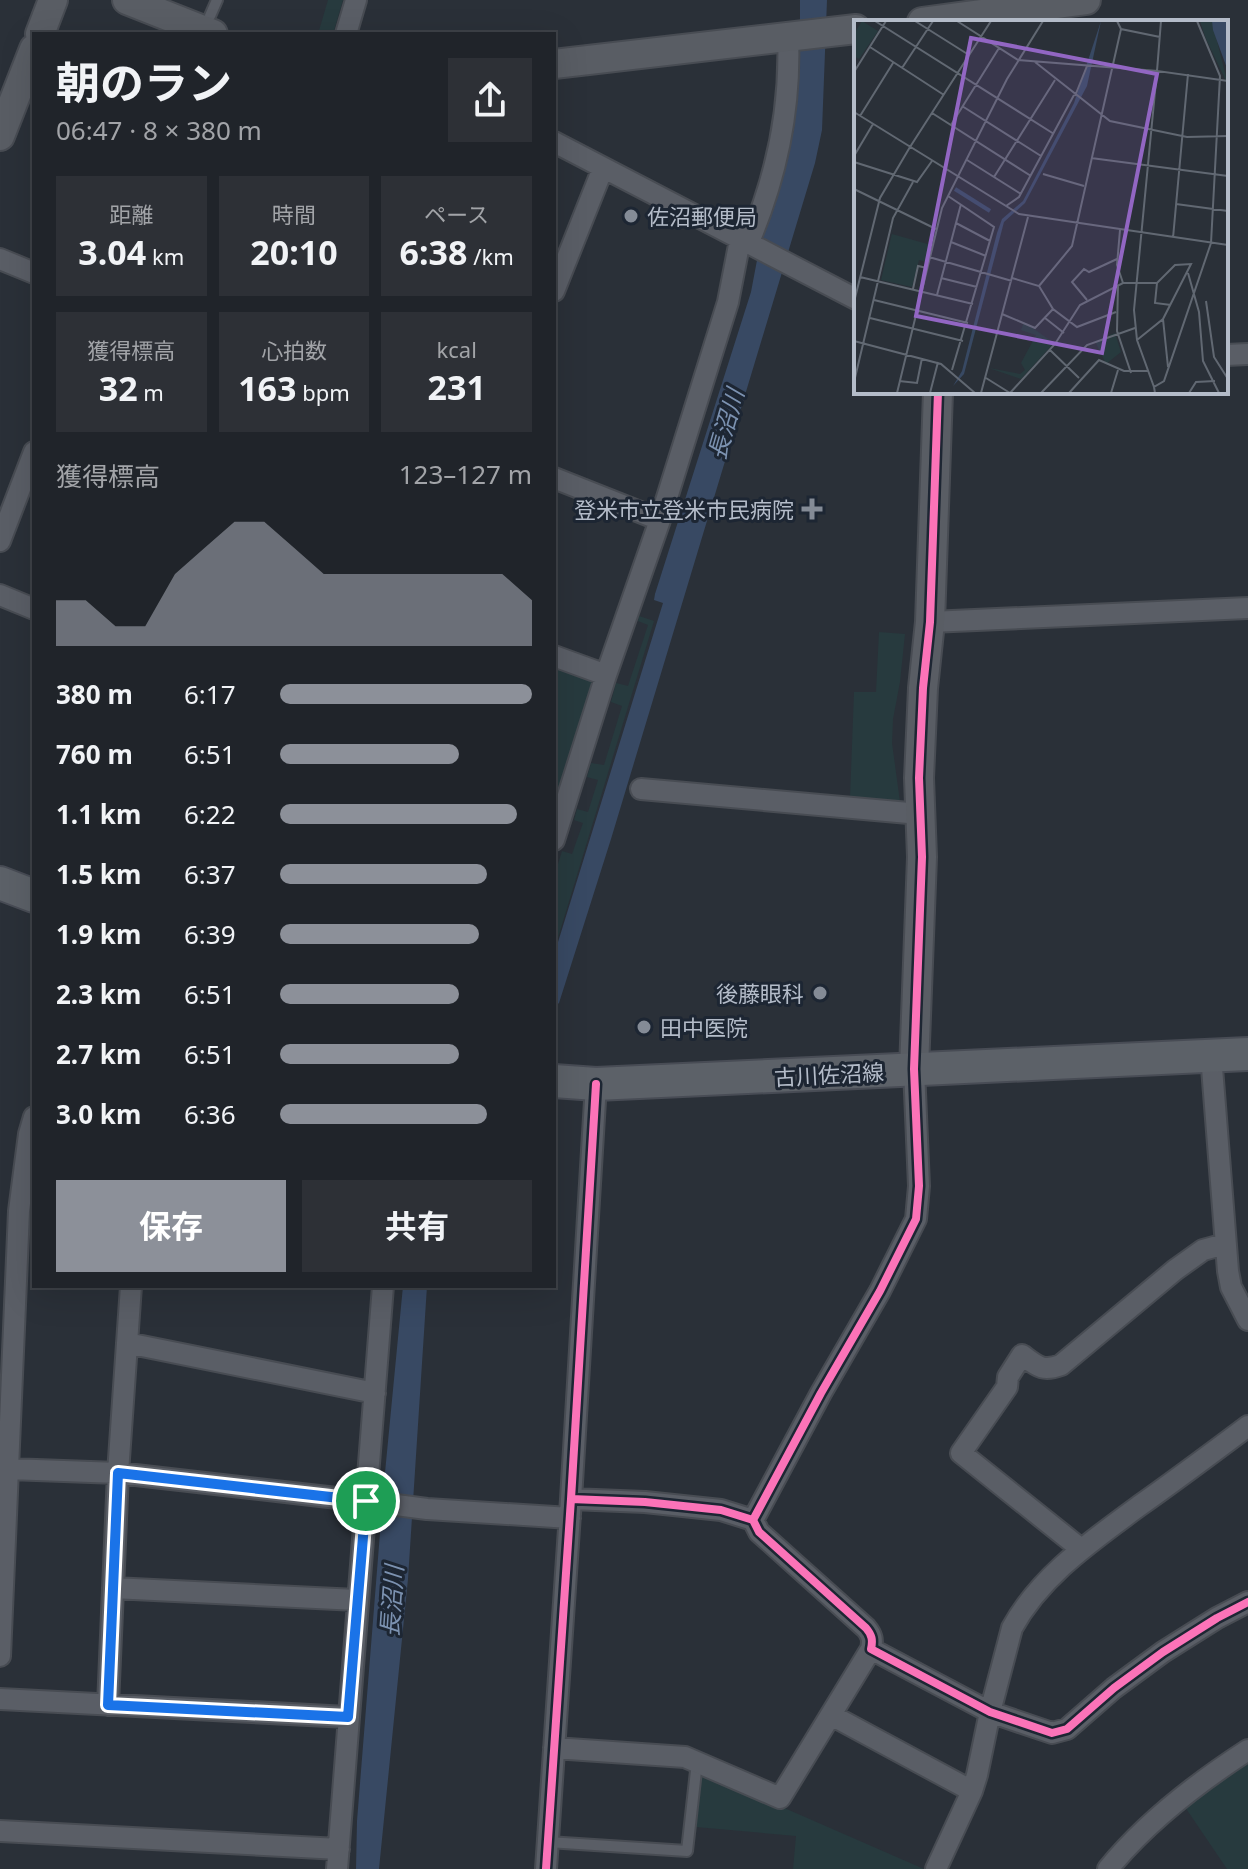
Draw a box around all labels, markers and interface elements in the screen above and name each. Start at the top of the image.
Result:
inset map [854,20,1228,394]
text: 朝のラン [56,52,232,112]
button: share [448,58,532,142]
text: 06:47 · 8 × 380 m [56,112,262,148]
text: 距離 [109,199,153,229]
text: 時間 [272,199,316,229]
text: ペース [424,199,489,229]
place label: 佐沼郵便局 [647,201,757,231]
marker: 佐沼郵便局 [622,207,640,225]
text: 3.04 [78,229,146,275]
text: 20:10 [250,229,338,275]
text: 6:38 [400,229,468,275]
text: km [146,241,184,271]
text: /km [468,241,514,271]
text: kcal [437,334,477,364]
text: 獲得標高 [87,335,175,365]
text: 心拍数 [261,335,327,365]
text: 231 [427,364,486,410]
text: 32 [99,365,138,411]
text: 163 [238,365,296,411]
text: m [138,377,164,407]
text: bpm [296,377,350,407]
water label: 長沼川 [699,382,752,463]
text: 123–127 m [399,456,532,492]
text: 獲得標高 [56,458,160,494]
place label: 登米市立登米市民病院 [574,494,794,524]
marker: 登米市立登米市民病院 [801,498,823,520]
text: 380 m [56,676,133,712]
text: 6:17 [184,676,236,712]
text: 760 m [56,736,133,772]
text: 6:51 [184,736,236,772]
text: 1.1 km [56,796,141,832]
text: 6:22 [184,796,236,832]
text: 1.5 km [56,856,141,892]
text: 6:37 [184,856,236,892]
text: 1.9 km [56,916,141,952]
text: 6:39 [184,916,236,952]
text: 2.3 km [56,976,141,1012]
text: 6:51 [184,976,236,1012]
place label: 後藤眼科 [716,978,804,1008]
marker: 後藤眼科 [811,984,829,1002]
place label: 田中医院 [660,1012,748,1042]
marker: 田中医院 [635,1018,653,1036]
text: 2.7 km [56,1036,141,1072]
text: 6:51 [184,1036,236,1072]
street label: 古川佐沼線 [773,1056,885,1092]
text: 3.0 km [56,1096,141,1132]
text: 6:36 [184,1096,236,1132]
button: 保存 [56,1180,286,1272]
button: 共有 [302,1180,532,1272]
pin [332,1467,400,1535]
icon: arrive [344,1479,388,1523]
water label: 長沼川 [372,1561,410,1638]

